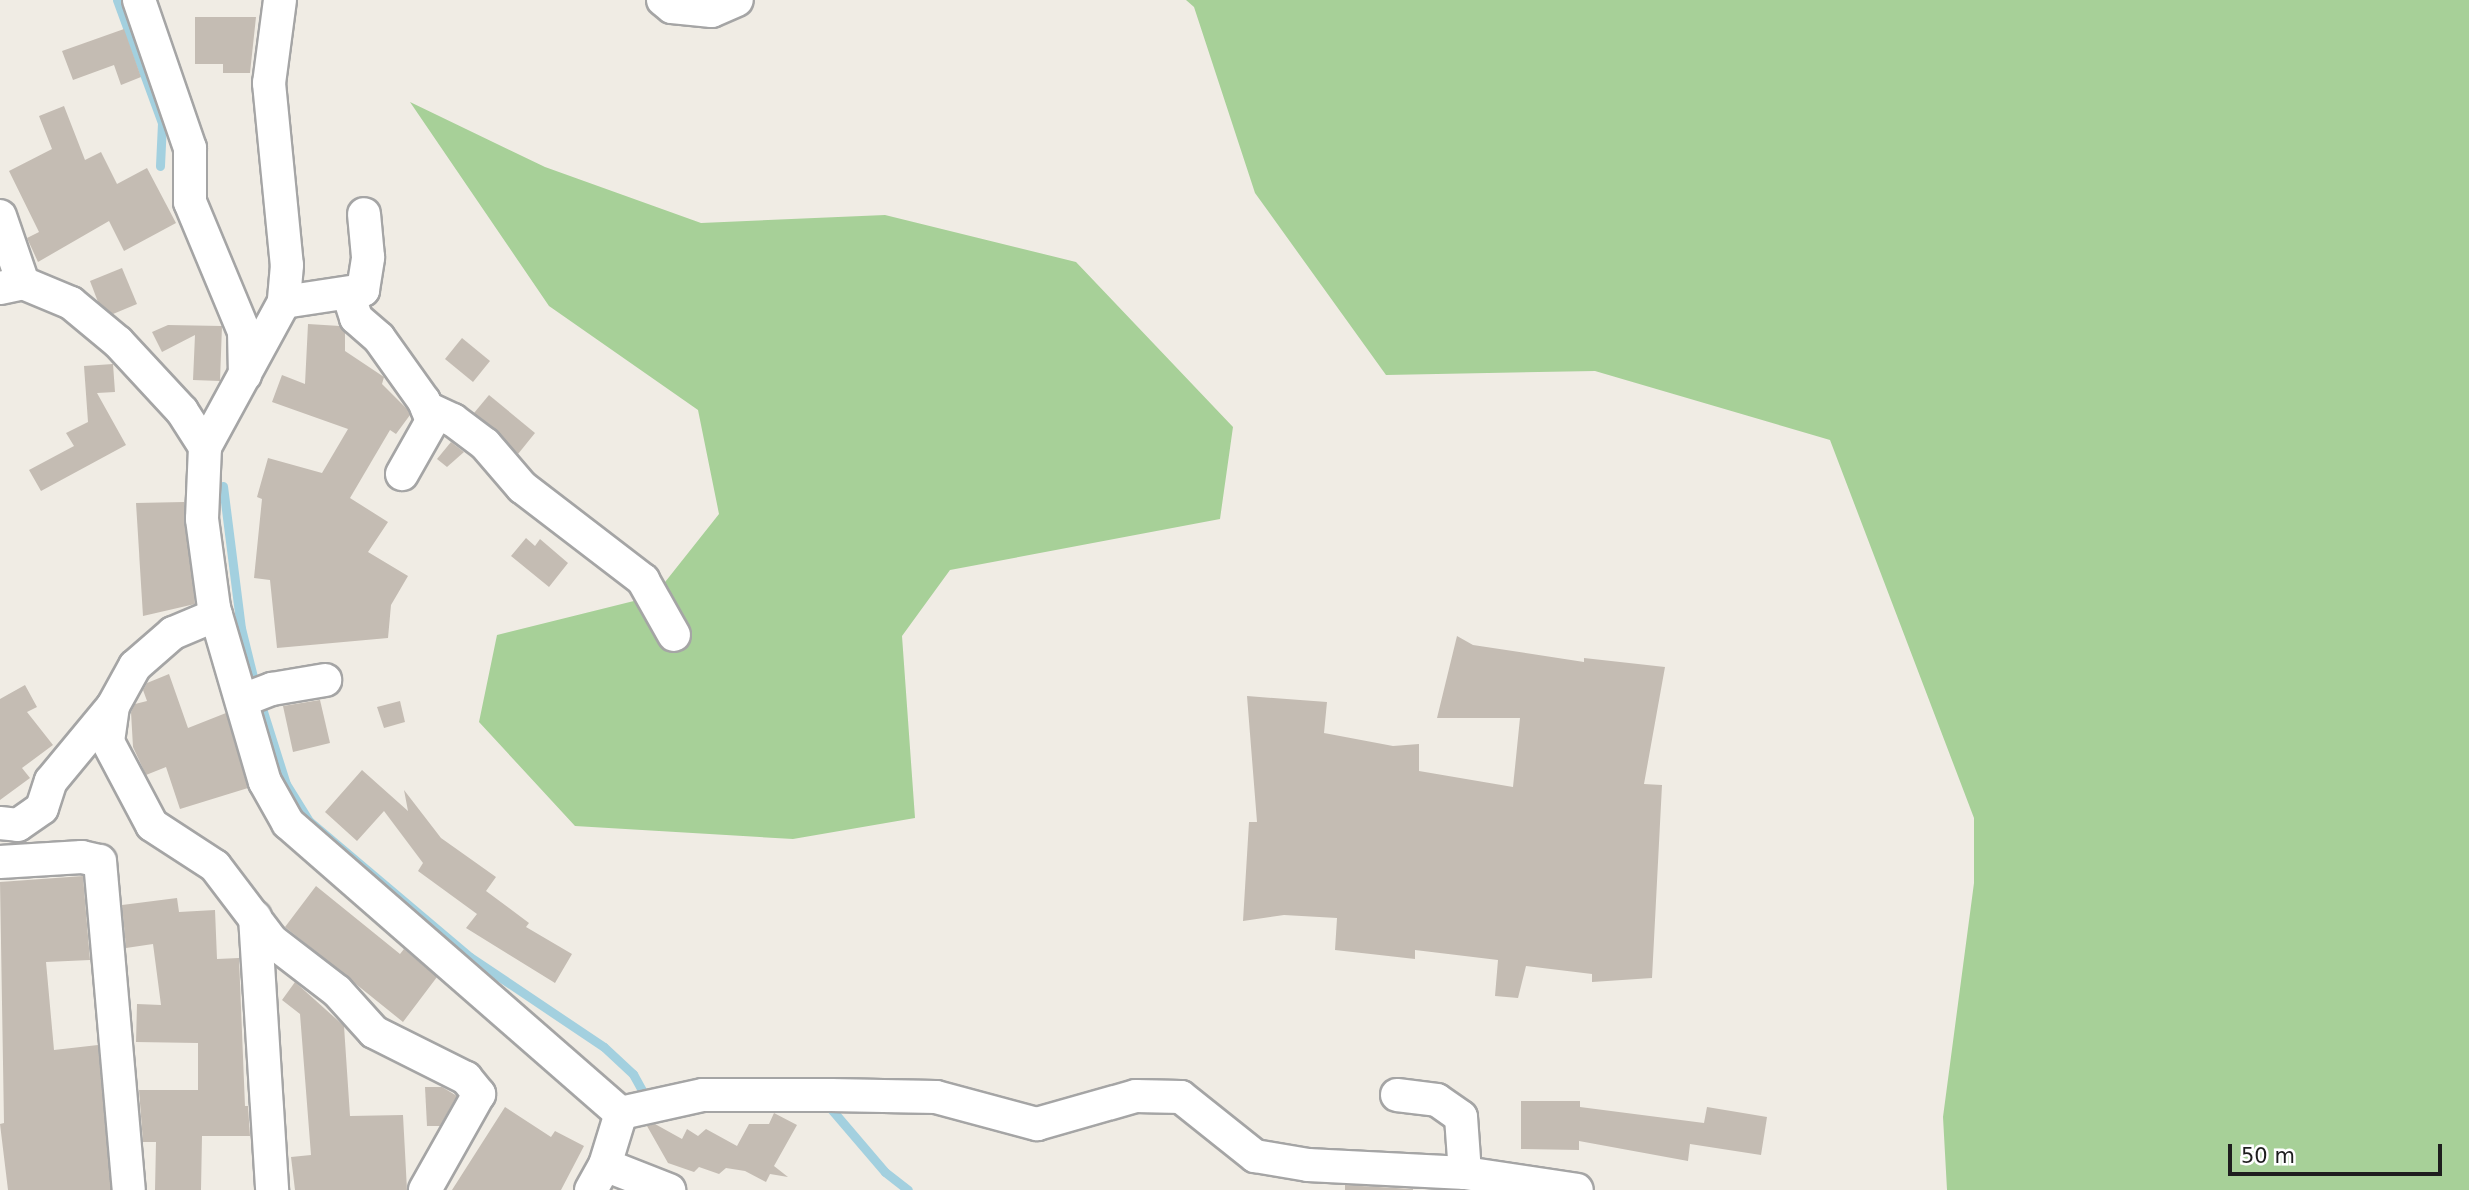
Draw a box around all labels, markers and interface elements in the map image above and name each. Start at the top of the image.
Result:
scale bar [2231,1130,2444,1174]
text: 50 m [2241,1144,2295,1168]

